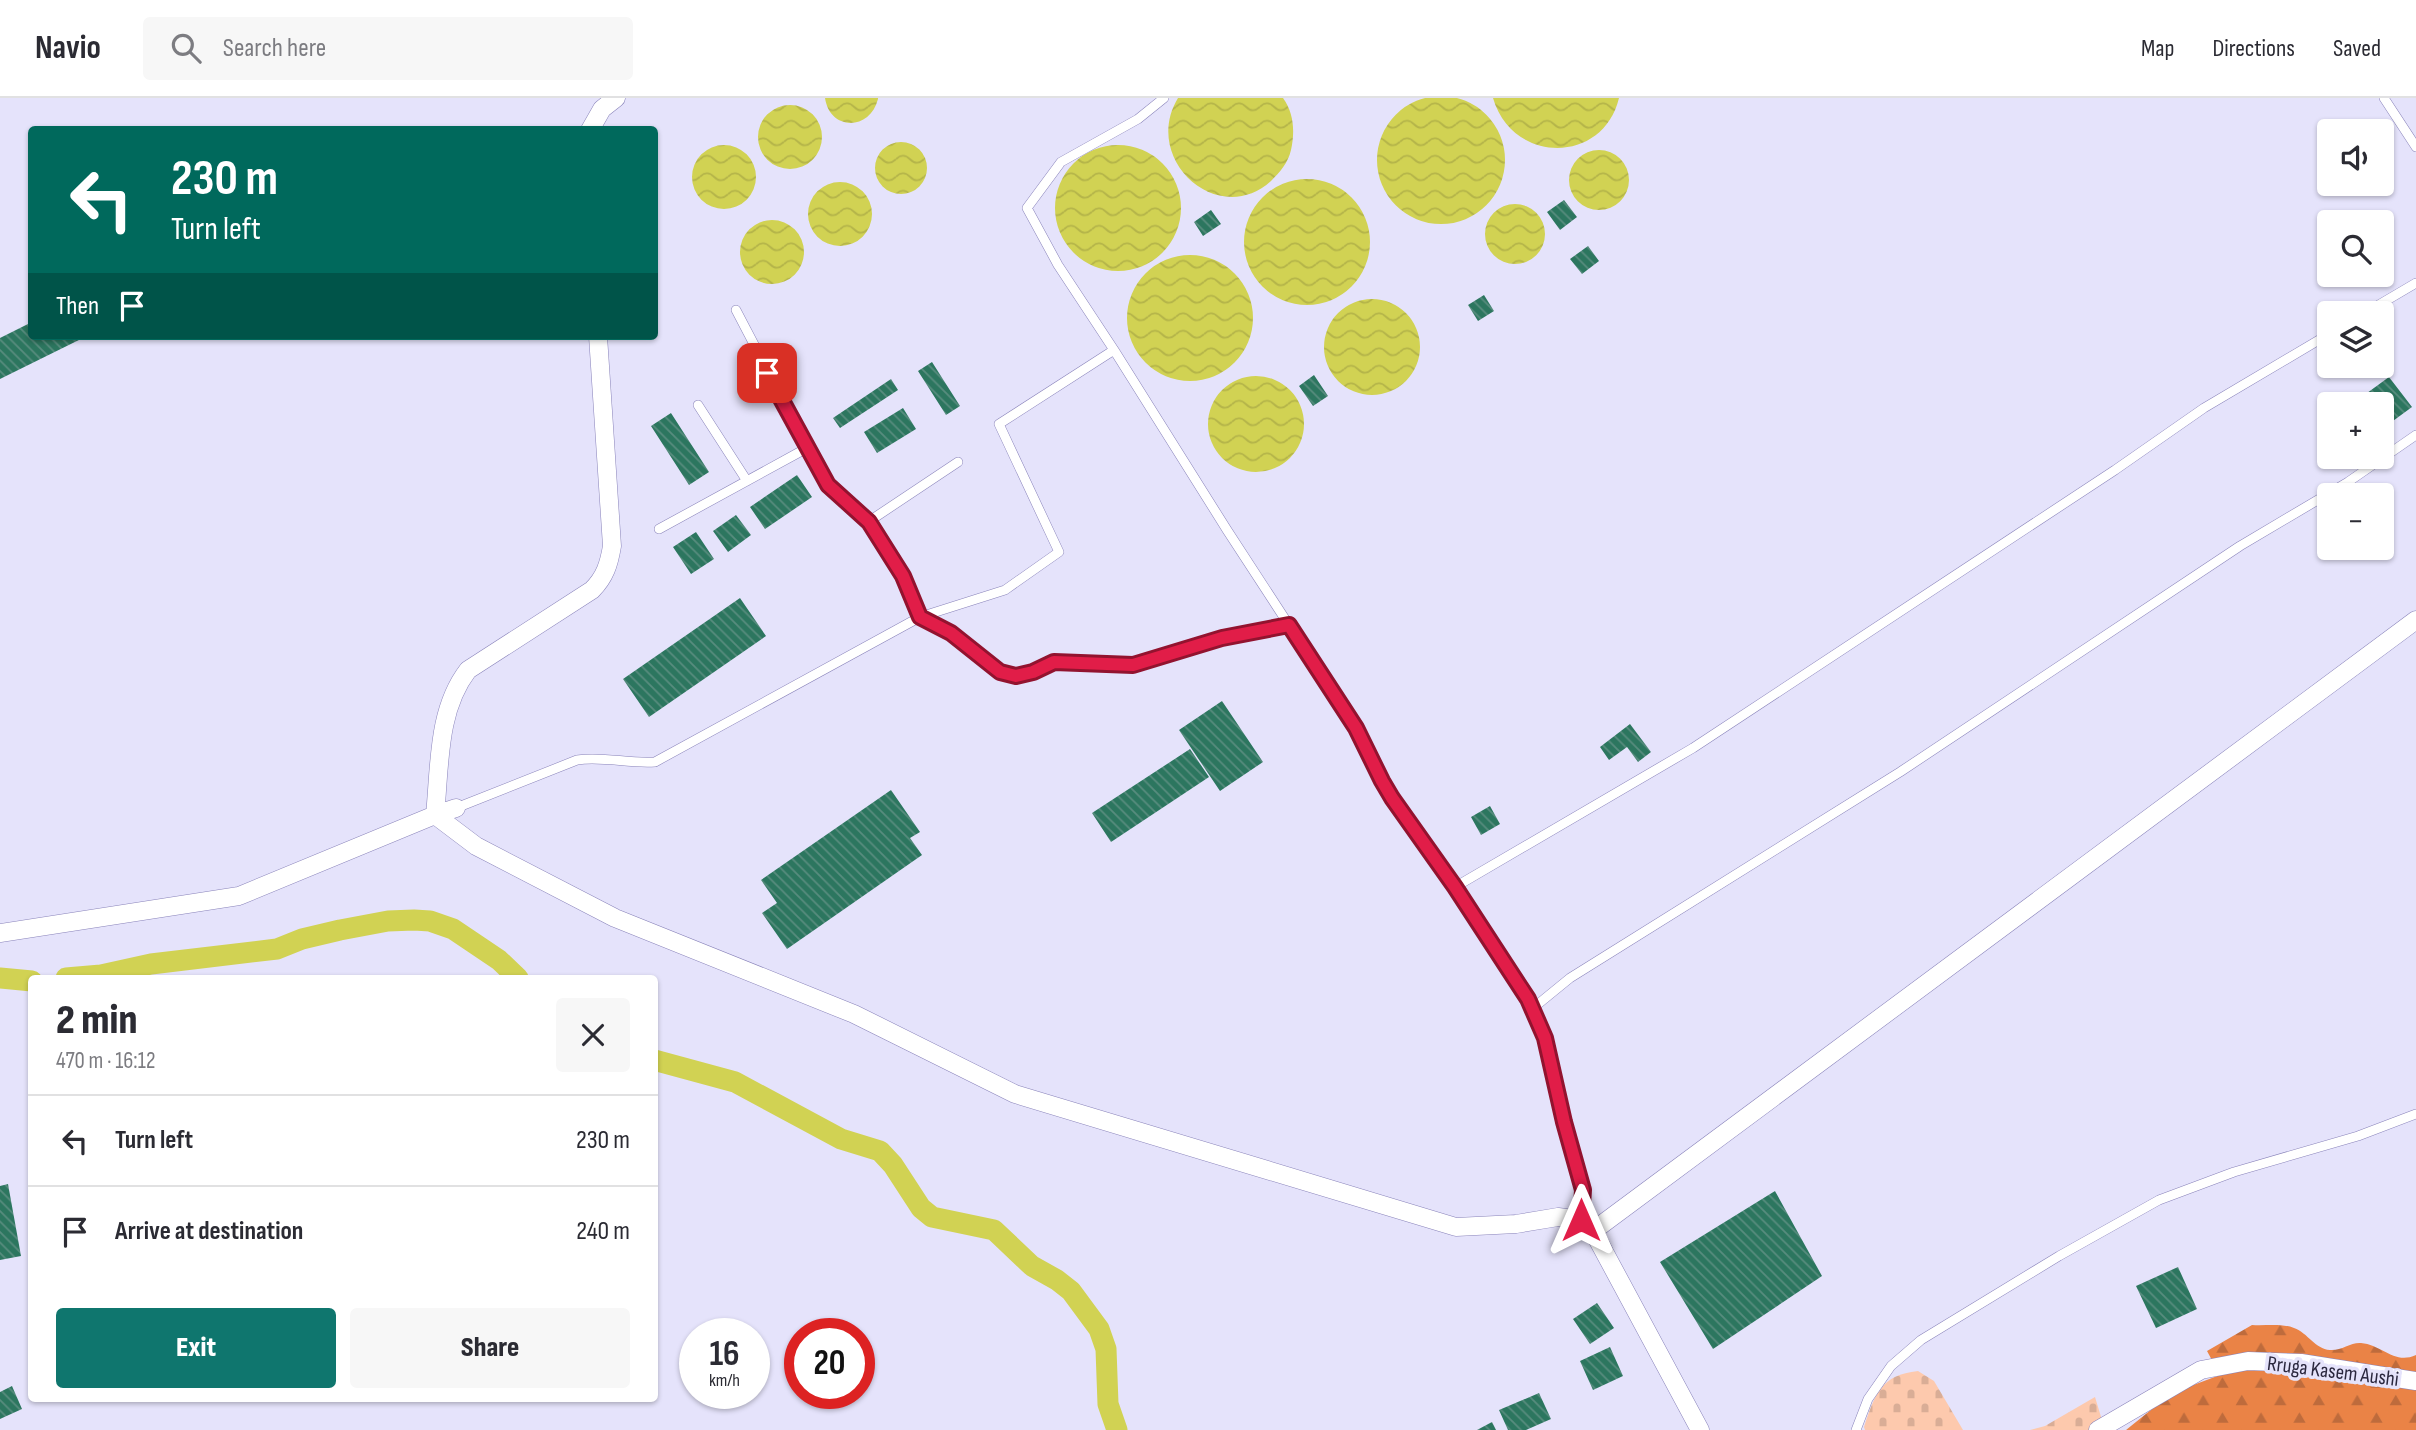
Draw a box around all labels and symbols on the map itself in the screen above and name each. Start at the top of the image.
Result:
pin [737,343,797,403]
position arrow [1544,1183,1618,1257]
speed limit sign: 20 [784,1318,875,1409]
street label: Rruga Kasem Aushi [2266,1351,2400,1392]

